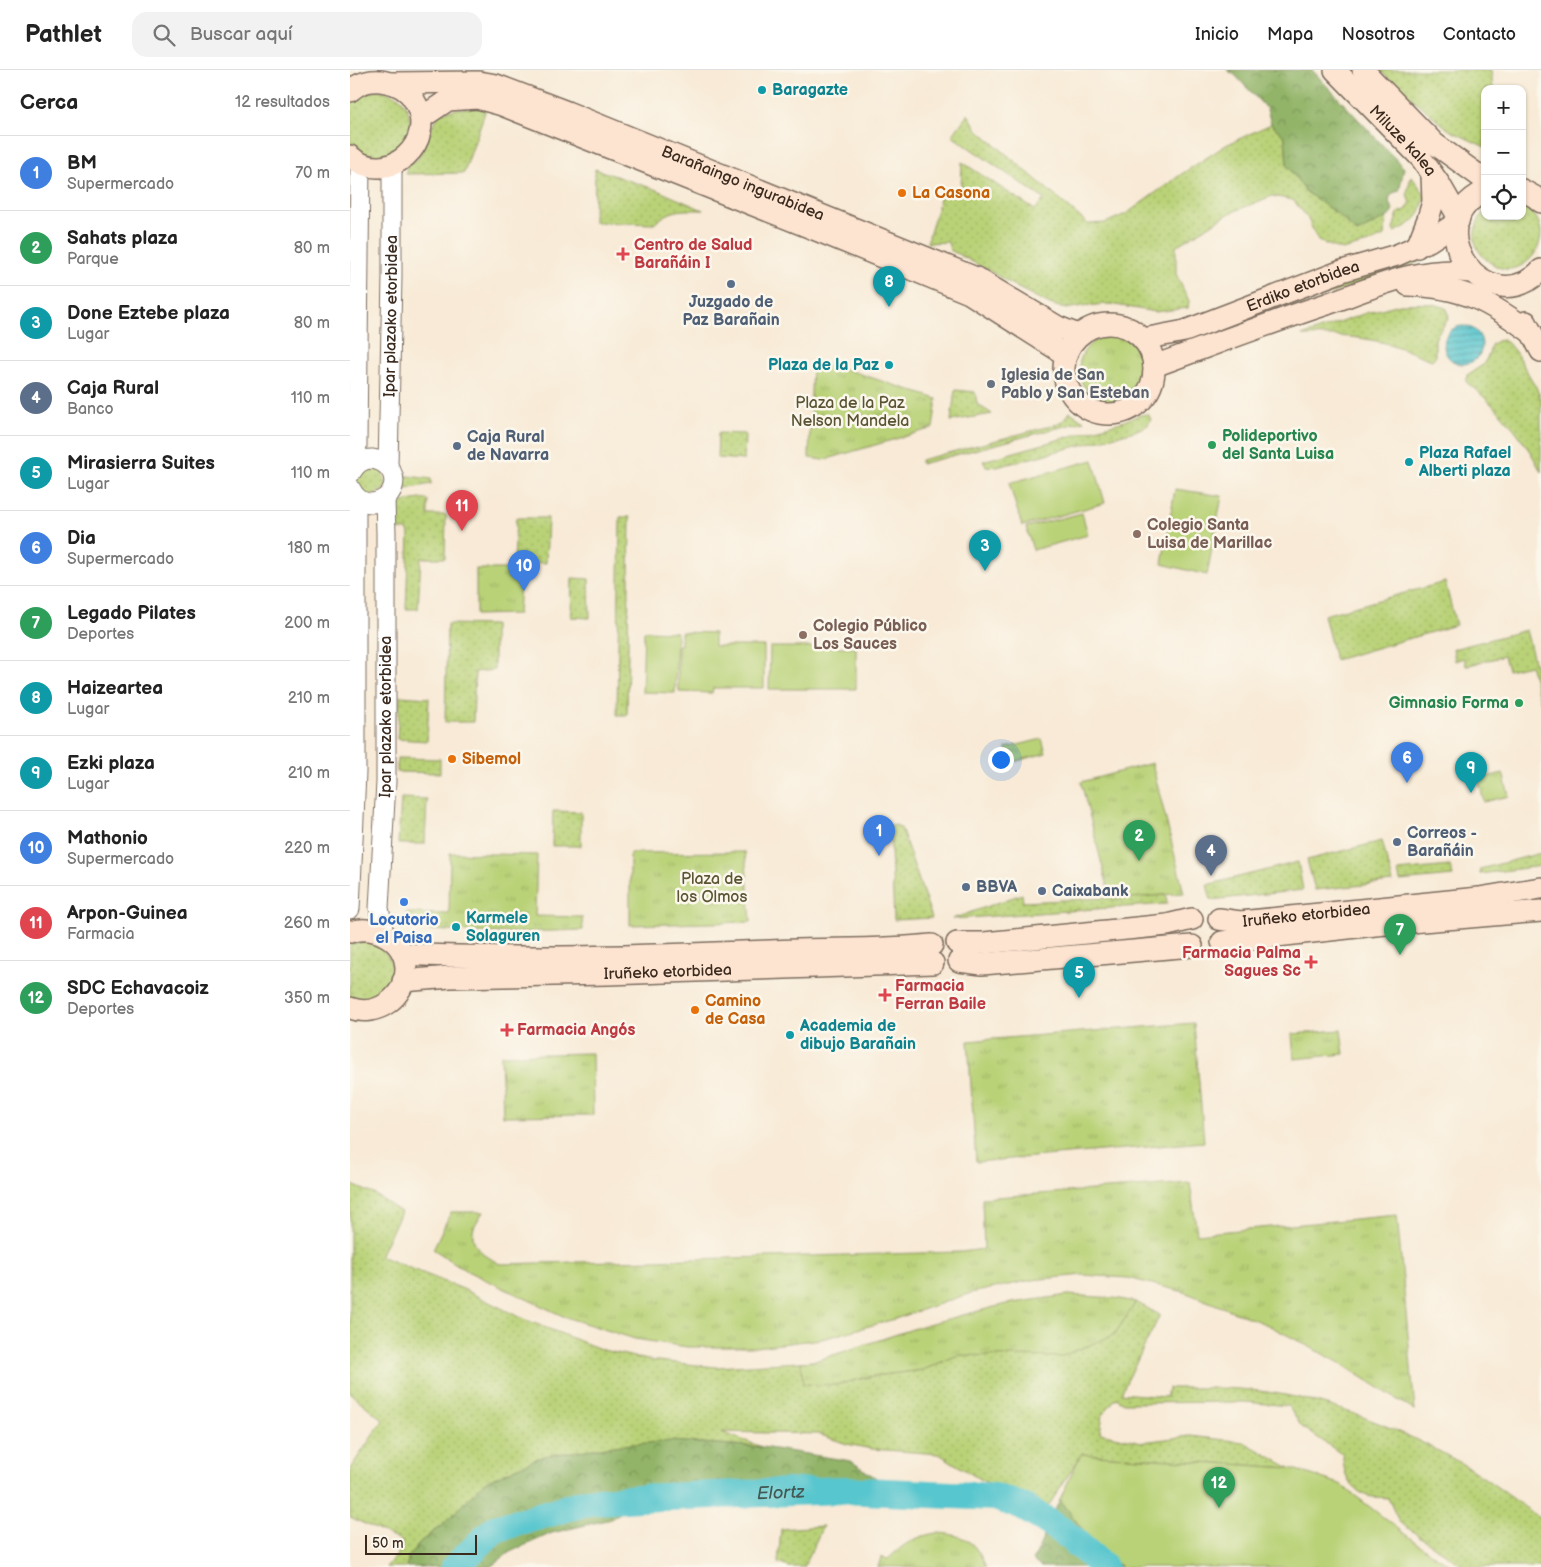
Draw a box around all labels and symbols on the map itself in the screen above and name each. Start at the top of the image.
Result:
place label: Baragazte [772,81,848,100]
marker: Baragazte [756,84,768,96]
street label: Miluze kalea [1365,101,1440,180]
street label: Barañaingo ingurabidea [659,142,827,225]
place label: La Casona [912,184,990,203]
marker: La Casona [896,187,908,199]
street label: Ipar plazako etorbidea [380,235,402,397]
place label: Centro de Salud Barañáin I [634,236,752,273]
marker: Centro de Salud Barañáin I [616,247,630,261]
street label: Erdiko etorbidea [1244,257,1362,316]
pin: 8 [873,266,905,307]
marker: Juzgado de Paz Barañain [725,278,737,290]
place label: Juzgado de Paz Barañain [682,293,780,330]
place label: Plaza de la Paz [768,356,879,375]
marker: Plaza de la Paz [883,359,895,371]
place label: Iglesia de San Pablo y San Esteban [1001,366,1150,403]
marker: Iglesia de San Pablo y San Esteban [985,378,997,390]
park label: Plaza de la Paz Nelson Mandela [791,394,909,431]
place label: Polideportivo del Santa Luisa [1222,427,1334,464]
place label: Caja Rural de Navarra [467,428,549,465]
marker: Polideportivo del Santa Luisa [1206,439,1218,451]
marker: Caja Rural de Navarra [451,440,463,452]
place label: Plaza Rafael Alberti plaza [1418,444,1511,481]
marker: Plaza Rafael Alberti plaza [1403,456,1415,468]
pin: 11 [446,490,478,531]
place label: Colegio Santa Luisa de Marillac [1147,516,1272,553]
marker: Colegio Santa Luisa de Marillac [1131,528,1143,540]
pin: 3 [969,530,1001,571]
pin: 10 [508,550,540,591]
place label: Colegio Público Los Sauces [813,617,927,654]
marker: Colegio Público Los Sauces [797,629,809,641]
street label: Ipar plazako etorbidea [376,636,396,798]
place label: Gimnasio Forma [1389,694,1509,713]
marker: Gimnasio Forma [1513,697,1525,709]
pin: 6 [1391,742,1423,783]
your location [988,747,1014,773]
place label: Sibemol [462,750,521,769]
pin: 9 [1455,752,1487,793]
marker: Sibemol [446,753,458,765]
pin: 1 [863,815,895,856]
pin: 2 [1123,820,1155,861]
place label: Correos - Barañáin [1407,824,1477,861]
pin: 4 [1195,835,1227,876]
marker: Correos - Barañáin [1391,836,1403,848]
park label: Plaza de los Olmos [677,870,747,907]
place label: BBVA [976,878,1017,897]
marker: BBVA [960,881,972,893]
place label: Caixabank [1052,882,1129,901]
marker: Caixabank [1036,885,1048,897]
marker: Locutorio el Paisa [398,896,410,908]
street label: Iruñeko etorbidea [1242,899,1371,931]
place label: Karmele Solaguren [466,909,540,946]
place label: Locutorio el Paisa [369,911,439,948]
pin: 7 [1384,914,1416,955]
marker: Karmele Solaguren [450,921,462,933]
place label: Farmacia Palma Sagues Sc [1182,944,1301,981]
marker: Farmacia Palma Sagues Sc [1305,956,1317,968]
pin: 5 [1063,957,1095,998]
street label: Iruñeko etorbidea [603,960,732,984]
place label: Farmacia Ferran Baile [895,977,986,1014]
marker: Farmacia Ferran Baile [879,989,891,1001]
place label: Camino de Casa [705,992,765,1029]
marker: Camino de Casa [689,1004,701,1016]
place label: Academia de dibujo Barañain [799,1017,916,1054]
place label: Farmacia Angós [517,1021,635,1040]
marker: Farmacia Angós [501,1024,513,1036]
marker: Academia de dibujo Barañain [784,1029,796,1041]
pin: 12 [1203,1467,1235,1508]
water label: Elortz [756,1481,806,1504]
scale bar [365,1532,478,1555]

